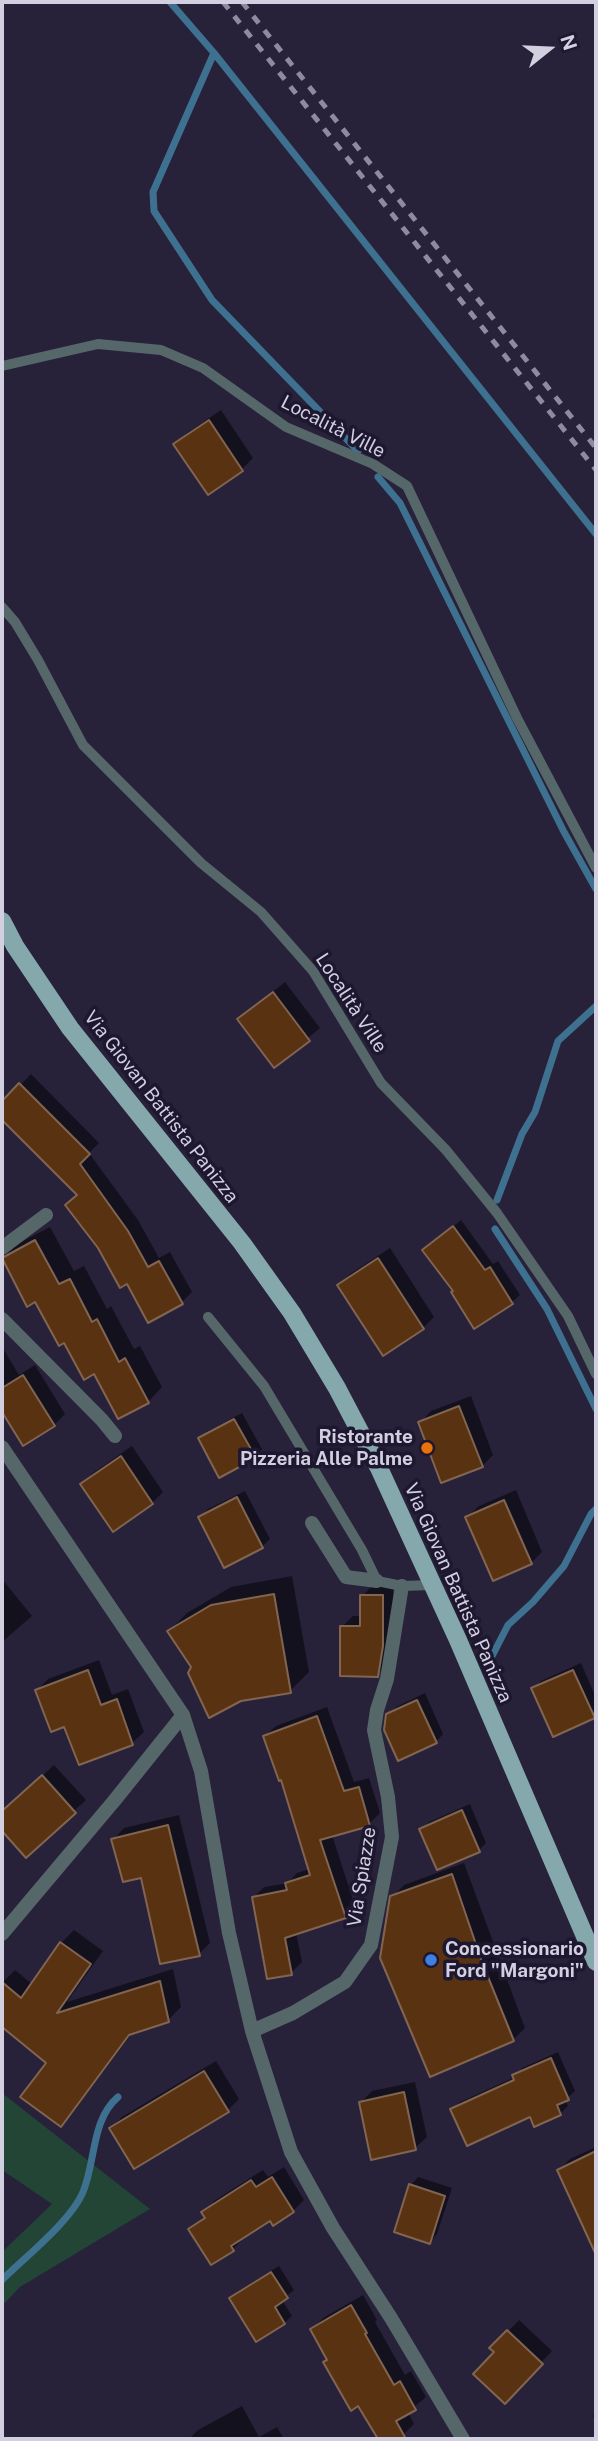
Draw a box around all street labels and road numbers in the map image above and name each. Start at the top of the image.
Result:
street label: Località Ville [277,391,389,463]
street label: Località Ville [310,949,392,1057]
street label: Via Giovan Battista Panizza [79,1006,243,1208]
street label: Via Giovan Battista Panizza [399,1480,517,1706]
street label: Via Spiazze [343,1825,381,1929]

